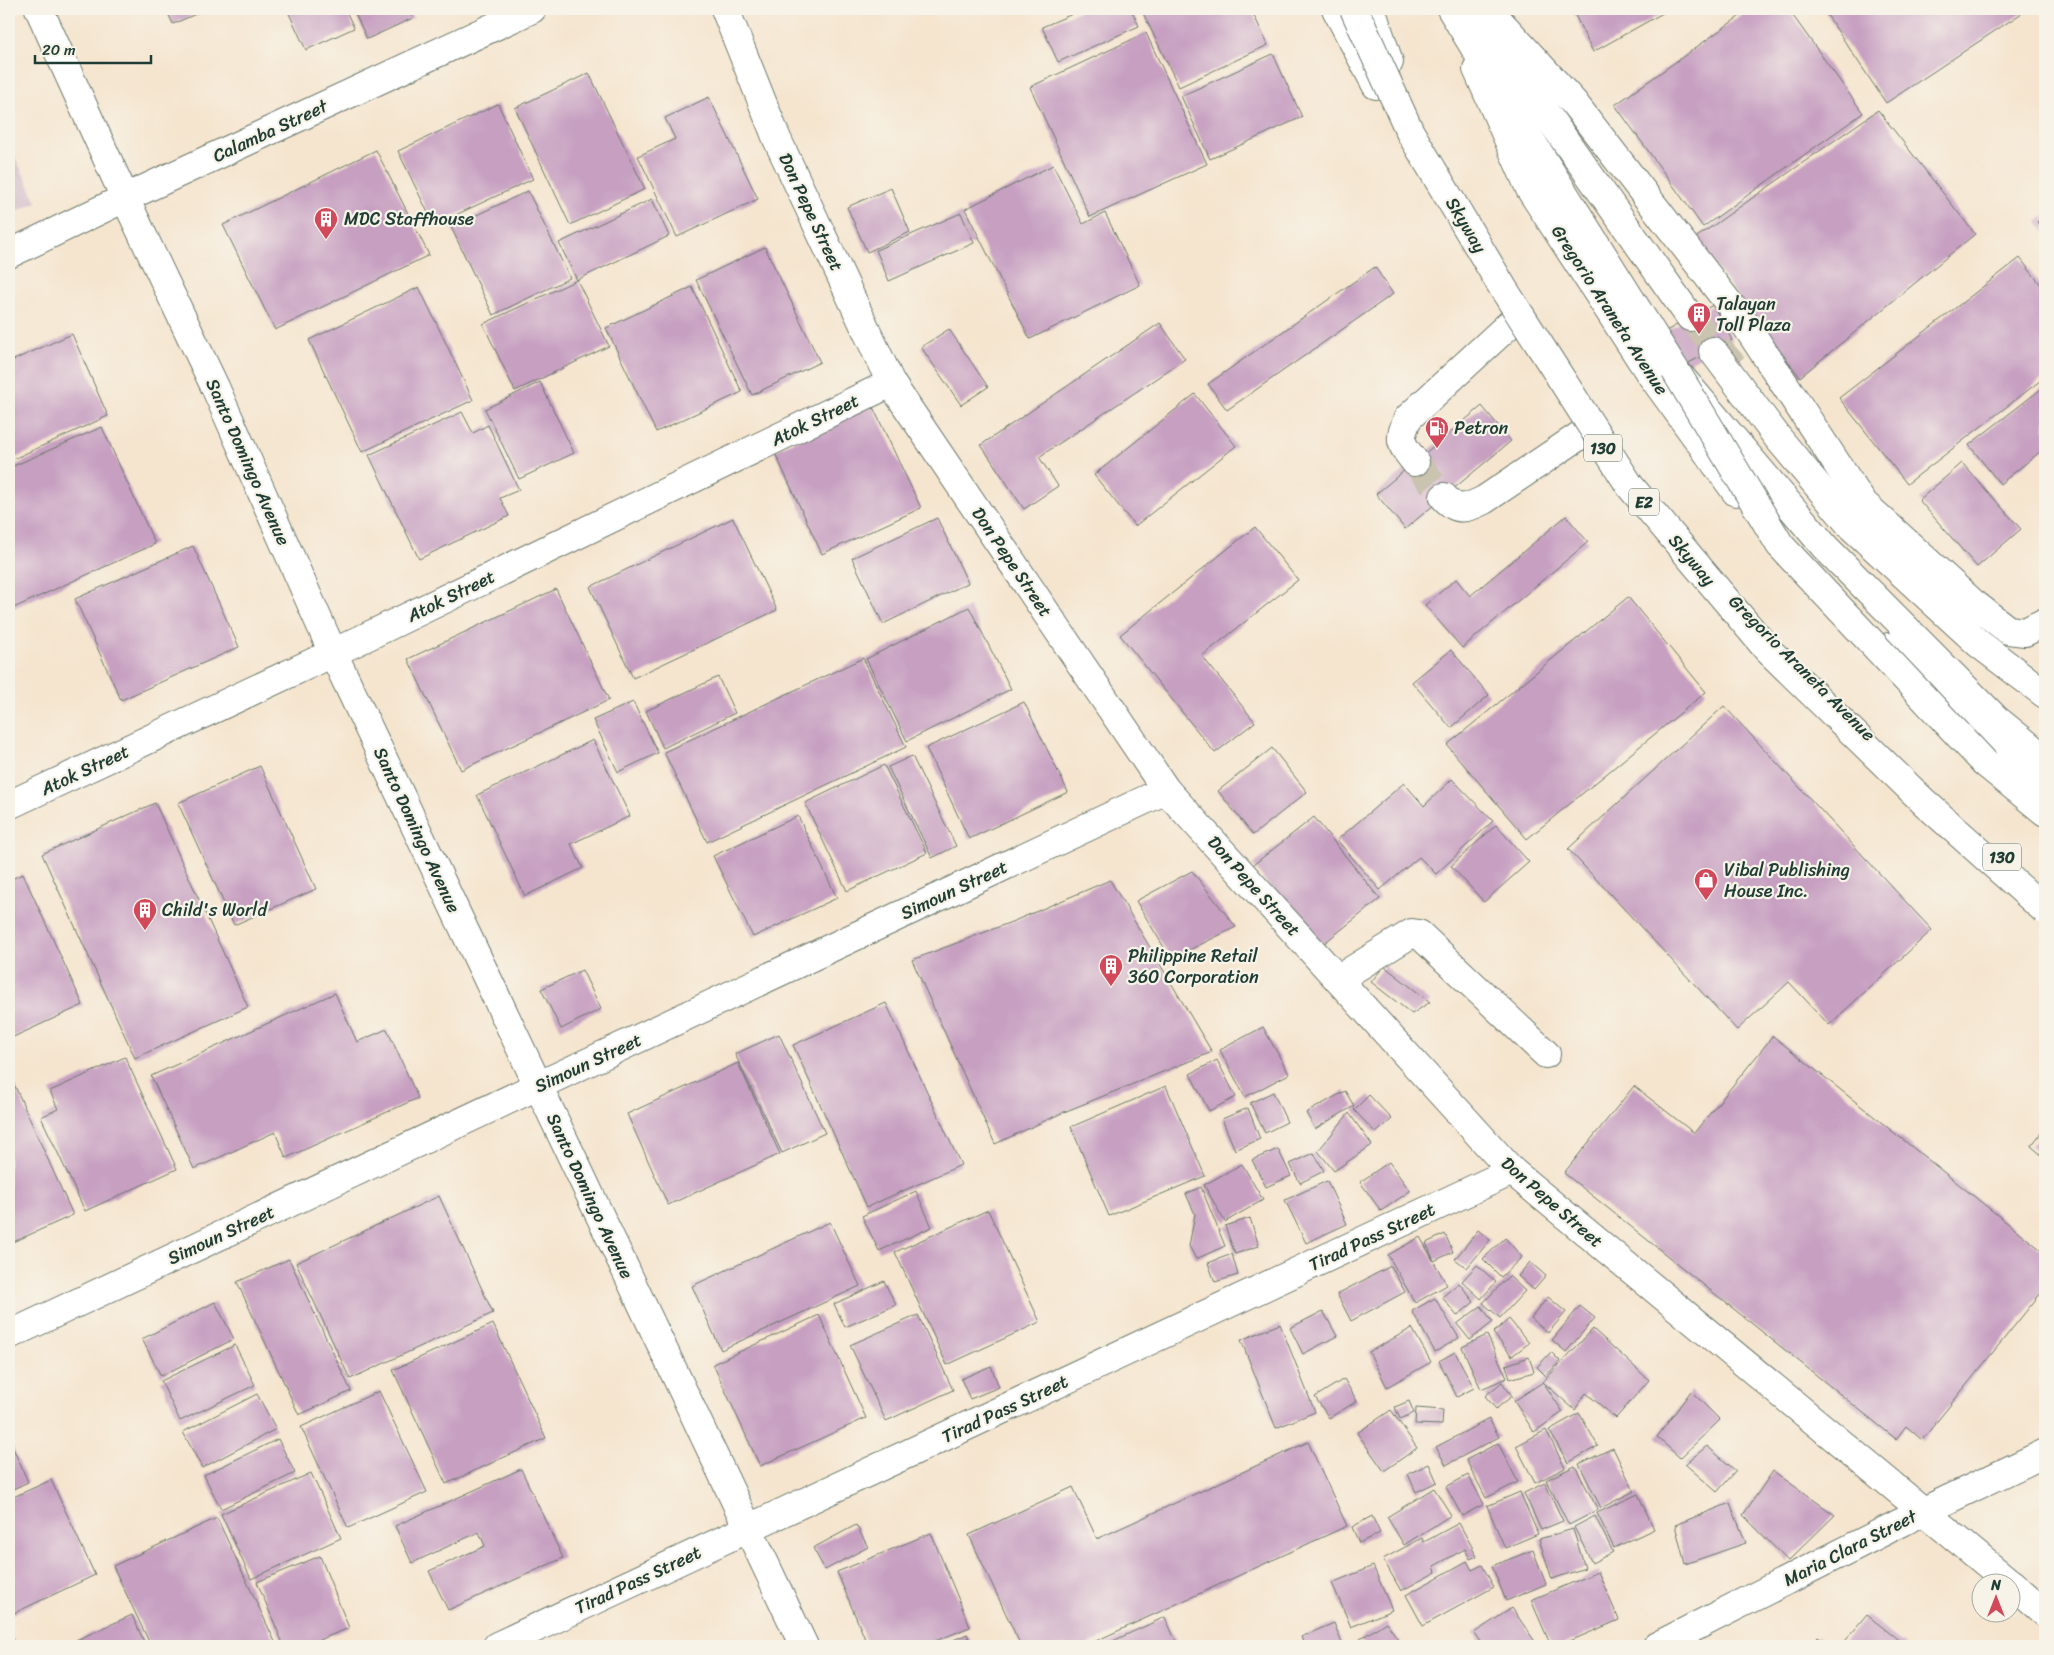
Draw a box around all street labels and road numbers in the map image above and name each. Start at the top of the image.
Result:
street label: Calamba Street [207,90,334,172]
street label: Don Pepe Street [770,147,853,277]
street label: Skyway [1437,191,1496,260]
street label: Gregorio Araneta Avenue [1543,218,1677,402]
street label: Santo Domingo Avenue [197,373,299,551]
street label: Atok Street [764,385,865,456]
road number: 130 [1584,434,1622,462]
road number: E2 [1629,488,1659,516]
street label: Don Pepe Street [963,500,1061,624]
street label: Skyway [1660,526,1724,594]
street label: Atok Street [400,561,501,632]
street label: Gregorio Araneta Avenue [1721,587,1883,749]
street label: Atok Street [34,735,135,805]
street label: Santo Domingo Avenue [364,742,470,918]
street label: Don Pepe Street [1199,828,1309,944]
road number: 130 [1983,844,2021,870]
street label: Simoun Street [895,851,1013,929]
street label: Simoun Street [529,1024,647,1102]
street label: Santo Domingo Avenue [537,1108,643,1284]
street label: Don Pepe Street [1493,1148,1611,1256]
street label: Tirad Pass Street [1303,1194,1441,1280]
street label: Simoun Street [162,1196,280,1274]
street label: Tirad Pass Street [936,1366,1074,1452]
street label: Maria Clara Street [1778,1500,1923,1595]
street label: Tirad Pass Street [569,1537,707,1623]

